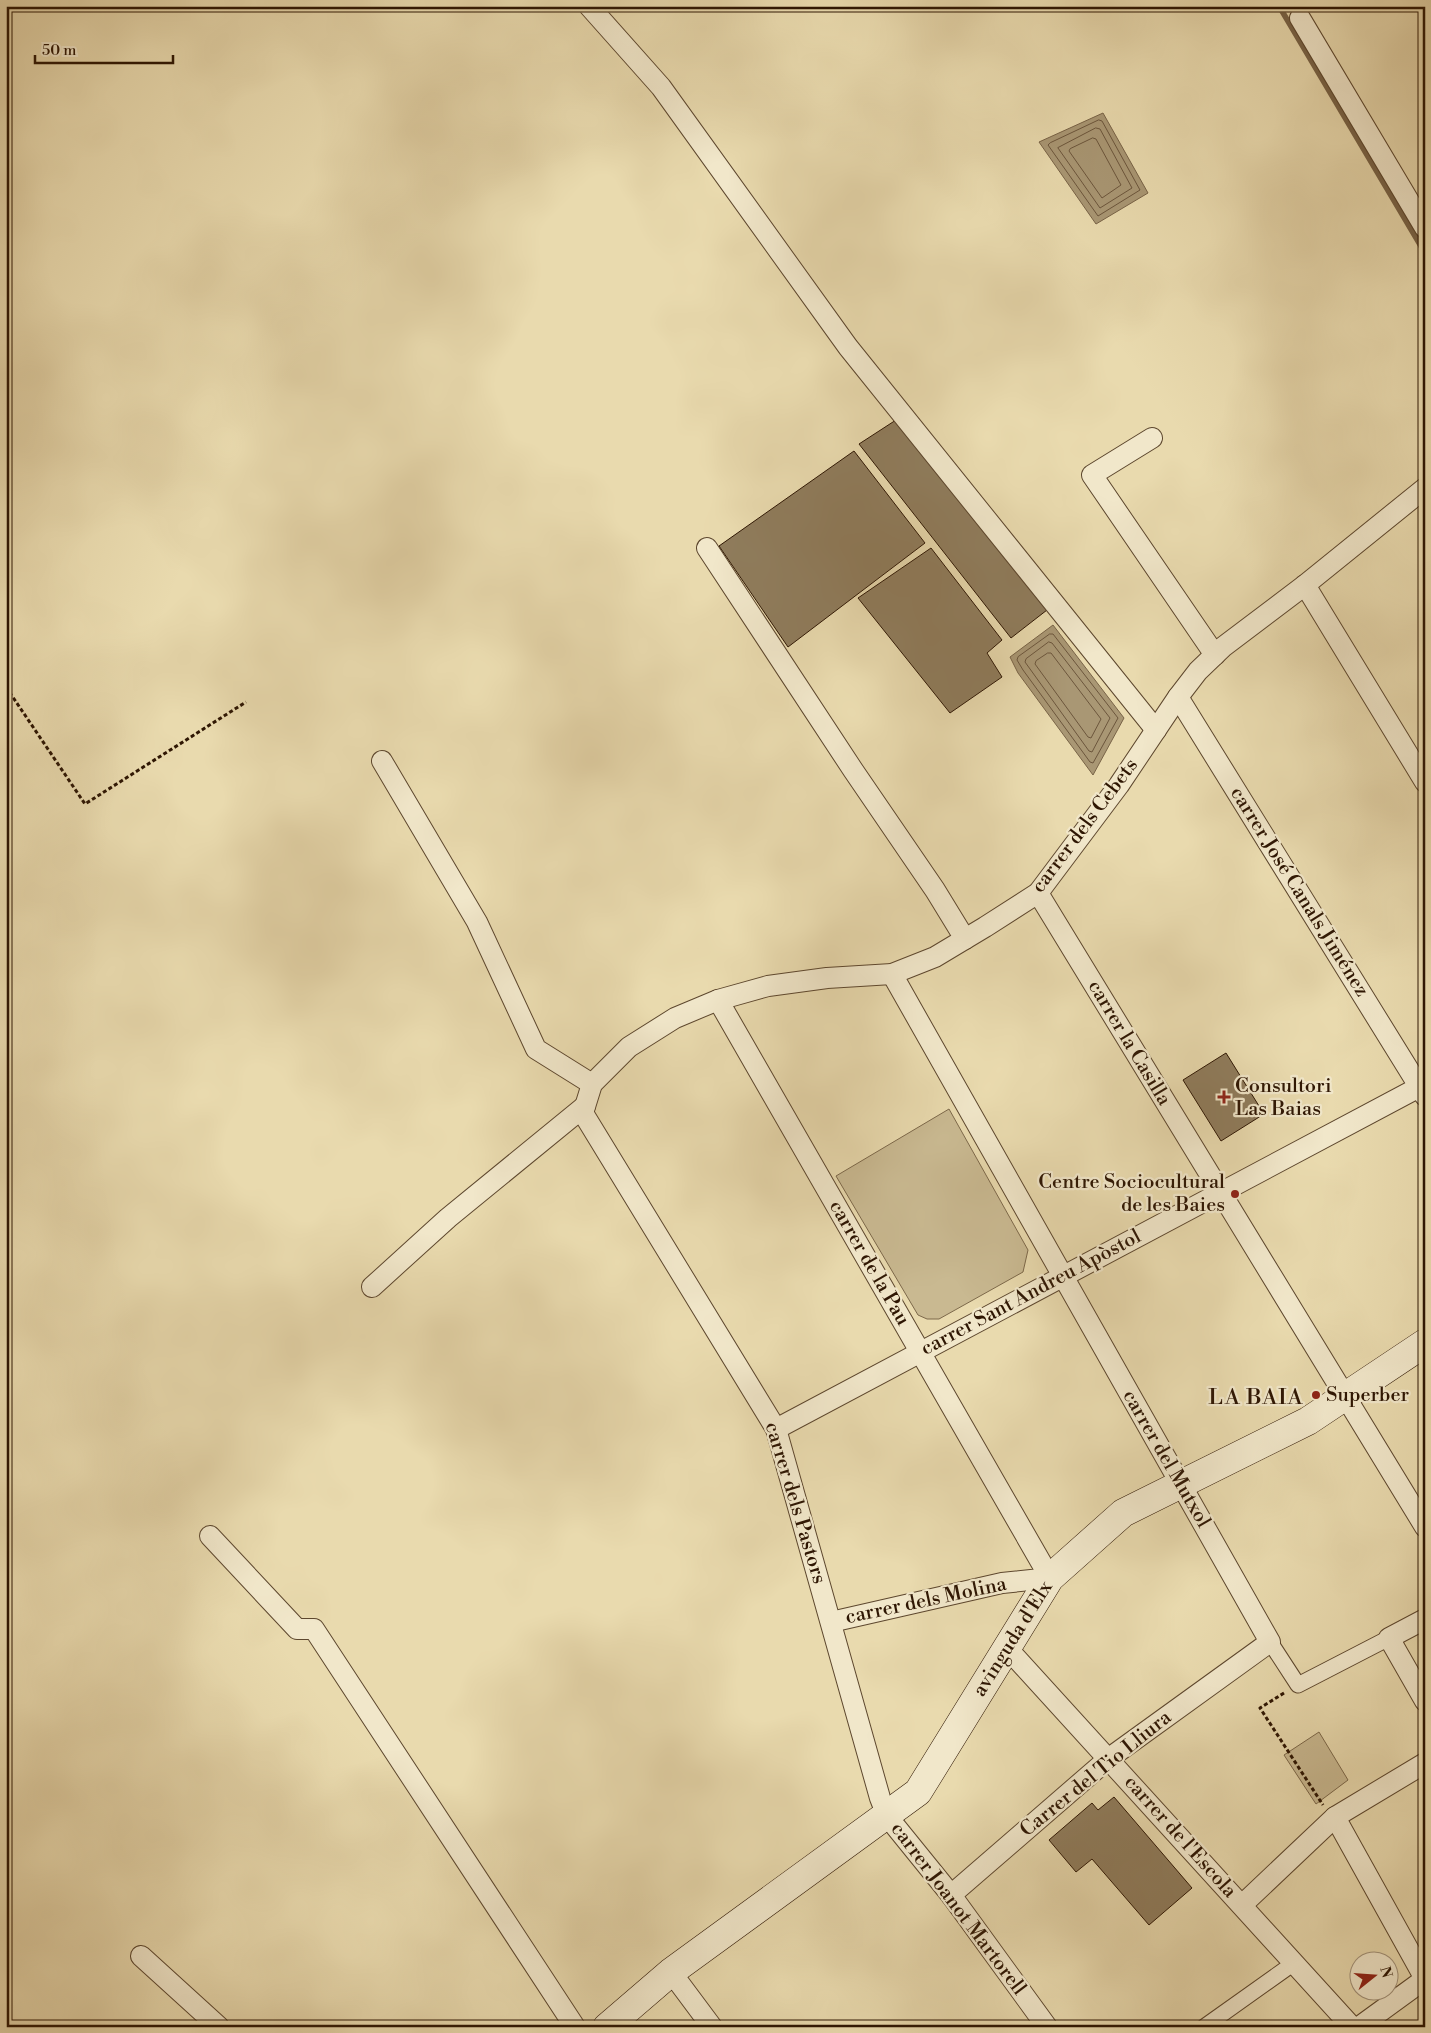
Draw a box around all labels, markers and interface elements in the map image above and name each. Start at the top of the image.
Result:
scale bar [35,32,172,64]
text: 50 m [42,41,76,60]
street label: carrer dels Cebets [1026,754,1144,898]
street label: carrer José Canals Jiménez [1224,782,1374,1002]
street label: carrer la Casilla [1082,976,1177,1111]
place label: Consultori Las Baias [1235,1074,1332,1122]
marker: Consultori Las Baias [1217,1090,1231,1104]
place label: Centre Sociocultural de les Baies [1038,1170,1225,1218]
marker: Centre Sociocultural de les Baies [1229,1188,1241,1200]
street label: carrer de la Pau [823,1196,915,1331]
street label: carrer Sant Andreu Apòstol [917,1224,1145,1362]
place label: Superber [1326,1383,1410,1408]
district label: LA BAIA [1208,1384,1304,1411]
street label: carrer del Mutxol [1116,1386,1216,1532]
marker: Superber [1310,1389,1322,1401]
street label: carrer dels Pastors [758,1419,832,1587]
street label: carrer dels Molina [843,1572,1010,1630]
street label: avinguda d'Elx [968,1576,1059,1701]
street label: Carrer del Tio Lliura [1015,1705,1177,1843]
street label: carrer de l'Escola [1118,1770,1242,1904]
street label: carrer Joanot Martorell [885,1818,1031,2001]
north arrow [1348,1950,1398,2000]
text: N [1375,1965,1396,1980]

